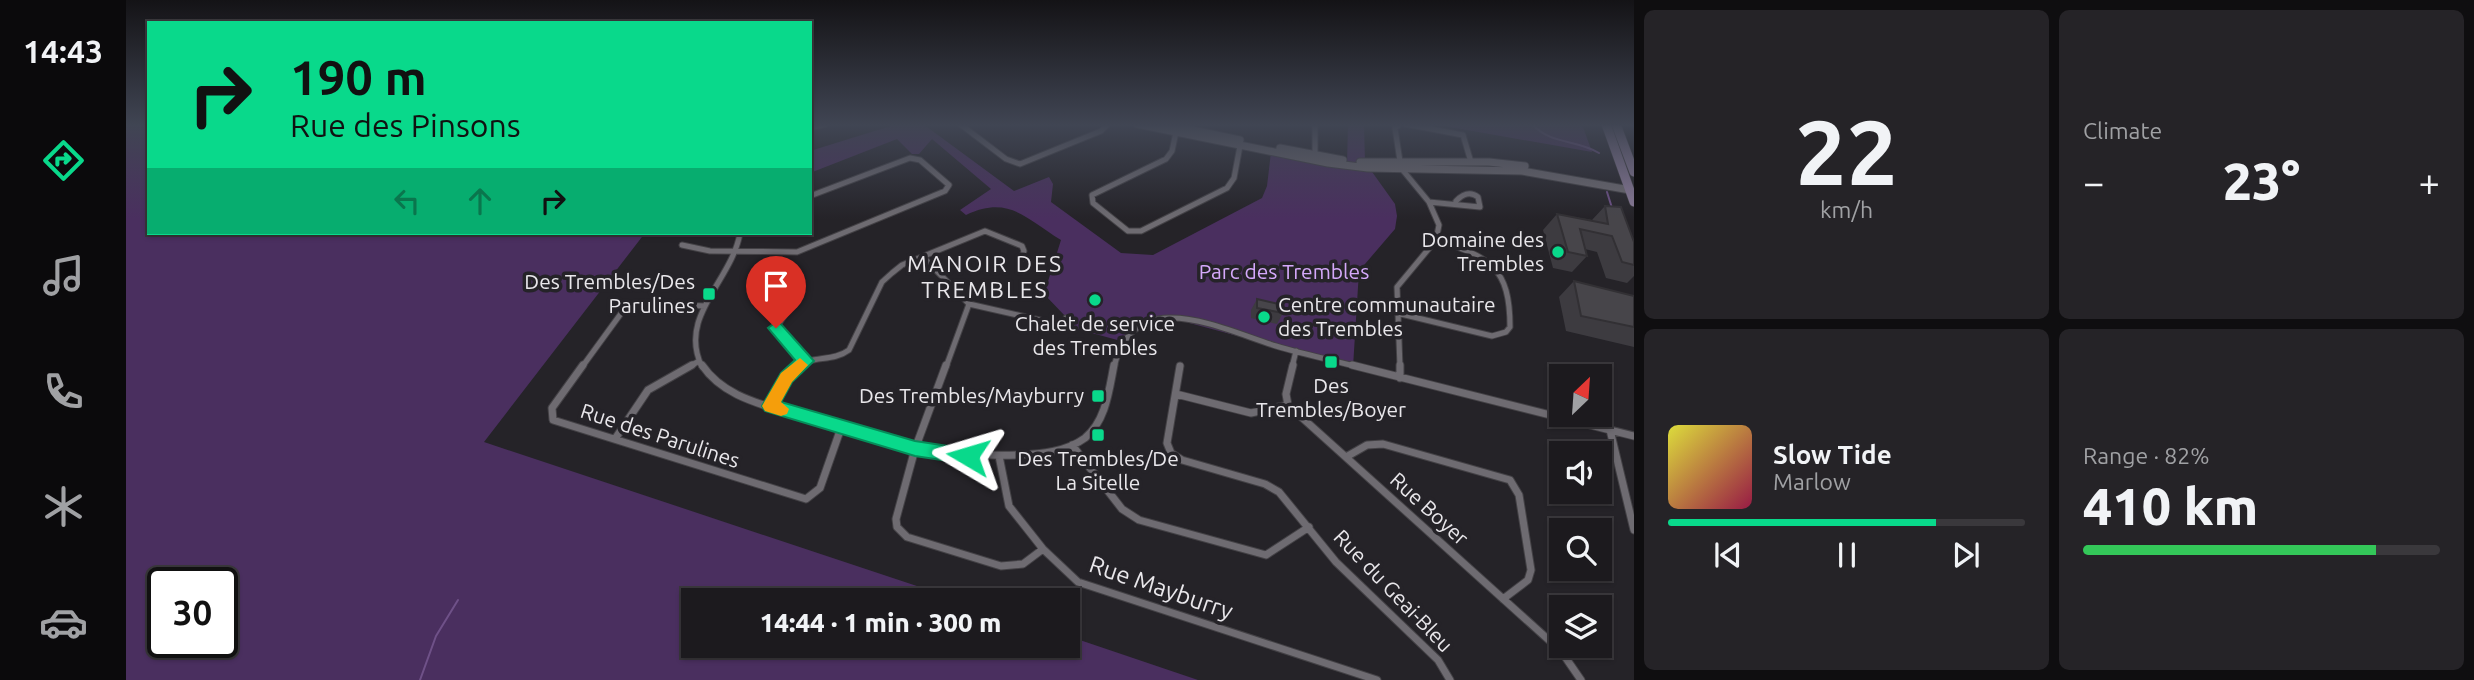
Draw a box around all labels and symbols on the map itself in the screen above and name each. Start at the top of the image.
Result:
place label: Domaine des Trembles [1421,227,1544,275]
marker: Domaine des Trembles [1550,244,1566,260]
district label: MANOIR DES TREMBLES [907,251,1063,302]
pin [746,256,806,328]
park label: Parc des Trembles [1199,259,1369,283]
place label: Des Trembles/Des Parulines [524,269,695,317]
marker: Des Trembles/Des Parulines [701,286,717,302]
marker: Chalet de service des Trembles [1087,292,1103,308]
place label: Centre communautaire des Trembles [1278,292,1496,340]
marker: Centre communautaire des Trembles [1256,309,1272,325]
place label: Chalet de service des Trembles [1015,311,1175,359]
marker: Des Trembles/Boyer [1323,354,1339,370]
north arrow [1549,364,1612,427]
place label: Des Trembles/Boyer [1256,373,1406,421]
place label: Des Trembles/Mayburry [859,383,1084,407]
marker: Des Trembles/Mayburry [1090,388,1106,404]
street label: Rue des Parulines [578,398,743,472]
position arrow [931,419,1005,493]
marker: Des Trembles/De La Sitelle [1090,427,1106,443]
place label: Des Trembles/De La Sitelle [1017,446,1179,494]
street label: Rue Boyer [1386,467,1474,550]
street label: Rue du Geai-Bleu [1329,524,1458,656]
street label: Rue Mayburry [1086,550,1237,625]
speed limit sign: 30 [147,567,238,658]

